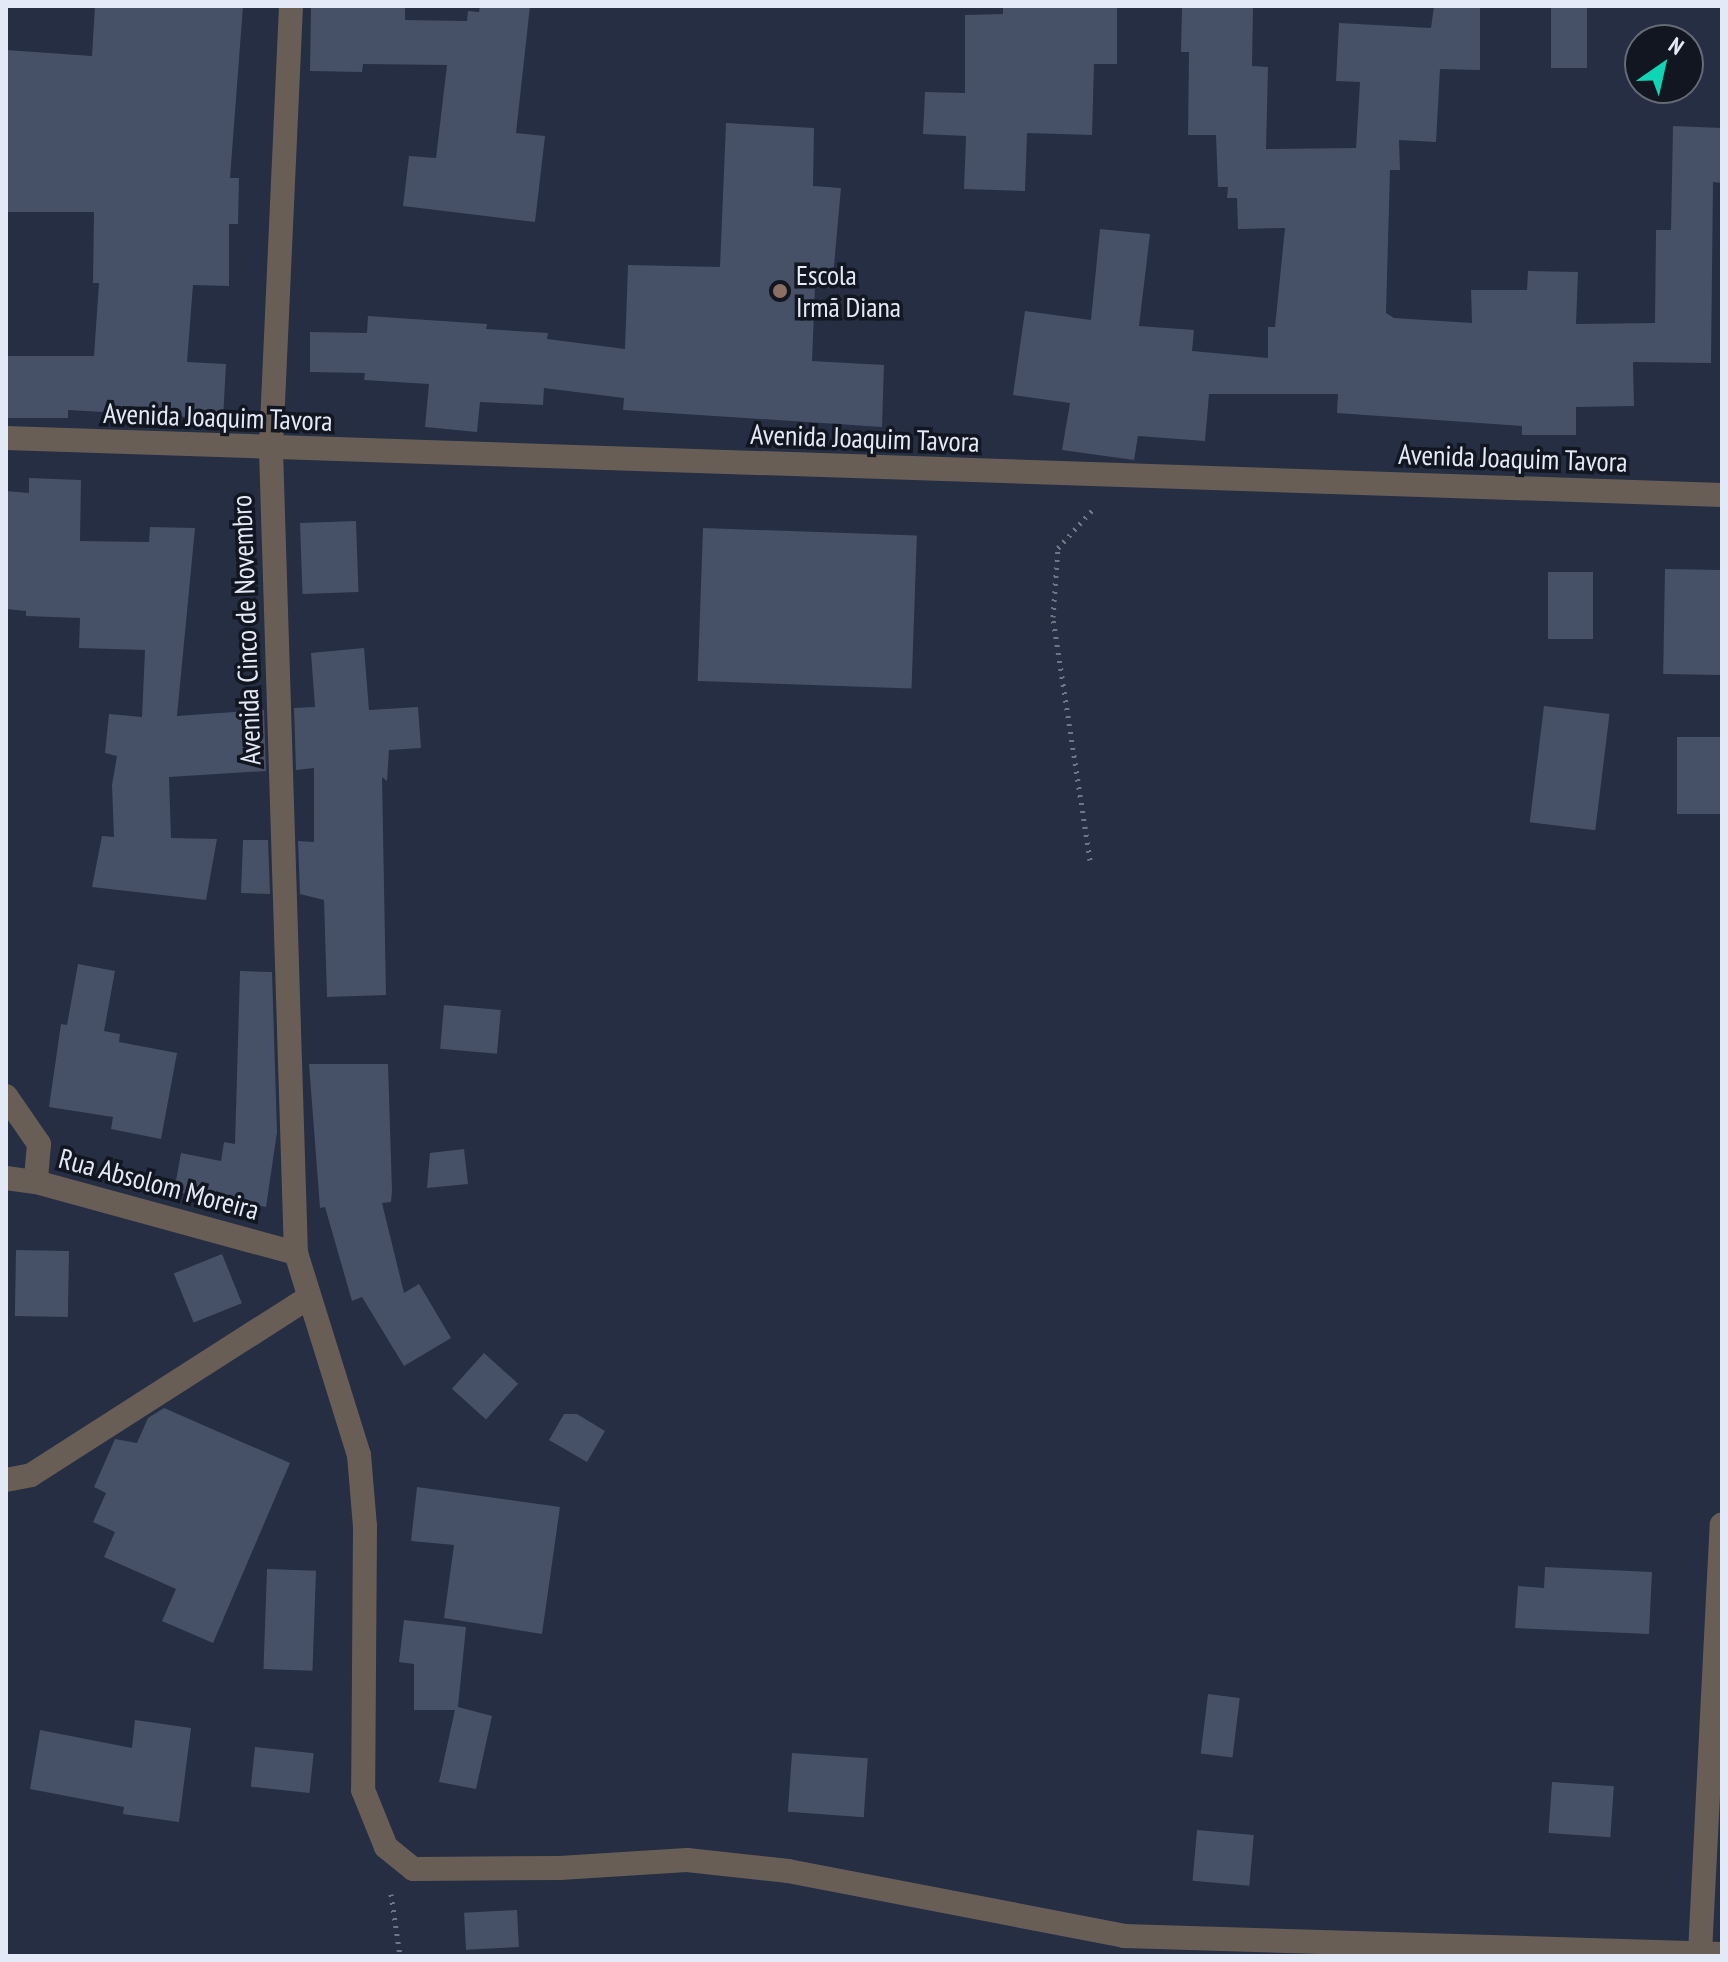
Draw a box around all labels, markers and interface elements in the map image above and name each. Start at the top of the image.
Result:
north arrow [1624,24,1704,104]
text: N [1664,31,1689,61]
place label: Escola Irmã Diana [796,258,901,324]
marker: Escola Irmã Diana [771,282,789,300]
street label: Avenida Joaquim Tavora [102,396,334,438]
street label: Avenida Joaquim Tavora [749,417,981,459]
street label: Avenida Joaquim Tavora [1397,437,1629,479]
street label: Avenida Cinco de Novembro [224,494,268,766]
street label: Rua Absolom Moreira [55,1141,263,1227]

